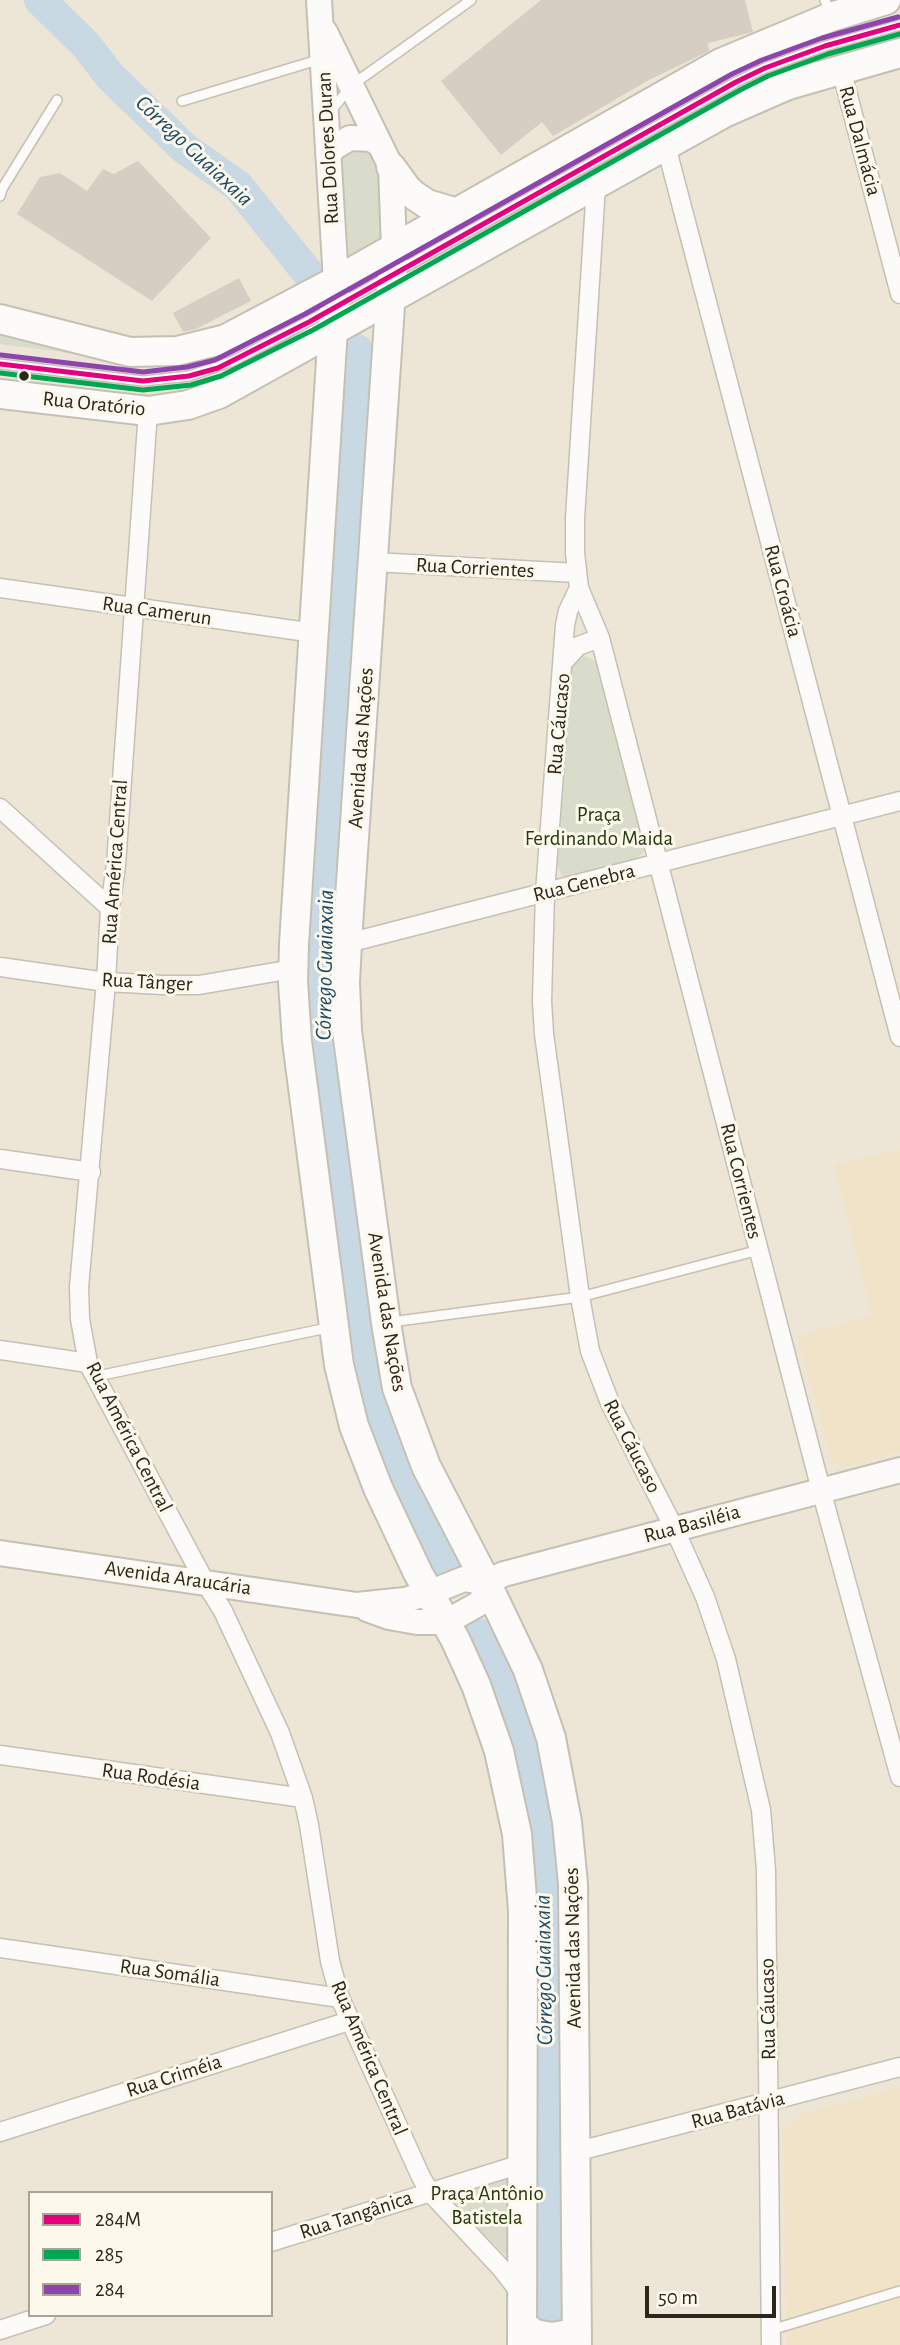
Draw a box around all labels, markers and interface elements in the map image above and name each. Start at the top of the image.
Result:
street label: Rua Dolores Duran [311,71,345,225]
street label: Rua Dalmácia [833,83,887,199]
water label: Córrego Guaiaxaia [129,89,259,213]
unlabelled marker [17,369,31,383]
street label: Rua Oratório [41,386,147,422]
street label: Rua Croácia [759,542,807,640]
street label: Rua Corrientes [415,552,535,584]
street label: Rua Camerun [101,591,213,631]
street label: Avenida das Nações [343,667,379,829]
street label: Rua Cáucaso [542,672,576,776]
street label: Rua América Central [97,779,133,945]
park label: Praça Ferdinando Maida [525,802,673,852]
street label: Rua Genebra [530,858,638,908]
water label: Córrego Guaiaxaia [310,889,340,1041]
street label: Rua Tânger [101,967,193,997]
street label: Rua Corrientes [714,1120,768,1242]
street label: Avenida das Nações [362,1230,412,1394]
street label: Rua América Central [80,1358,178,1516]
street label: Rua Cáucaso [598,1395,666,1497]
street label: Rua Basiléia [641,1499,743,1549]
street label: Avenida Araucária [103,1555,253,1601]
street label: Rua Rodésia [100,1758,202,1796]
street label: Avenida das Nações [559,1867,587,2029]
water label: Córrego Guaiaxaia [529,1894,559,2046]
street label: Rua Somália [118,1953,222,1993]
street label: Rua Cáucaso [755,1958,781,2060]
street label: Rua América Central [325,1977,413,2139]
street label: Rua Criméia [123,2049,225,2103]
street label: Rua Batávia [688,2085,788,2135]
park label: Praça Antônio Batistela [430,2181,544,2231]
street label: Rua Tangânica [296,2185,416,2245]
legend [28,2191,273,2317]
text: 284M [95,2209,141,2230]
text: 285 [95,2244,123,2265]
scale bar [648,2272,779,2316]
text: 284 [95,2279,125,2300]
text: 50 m [658,2287,698,2308]

